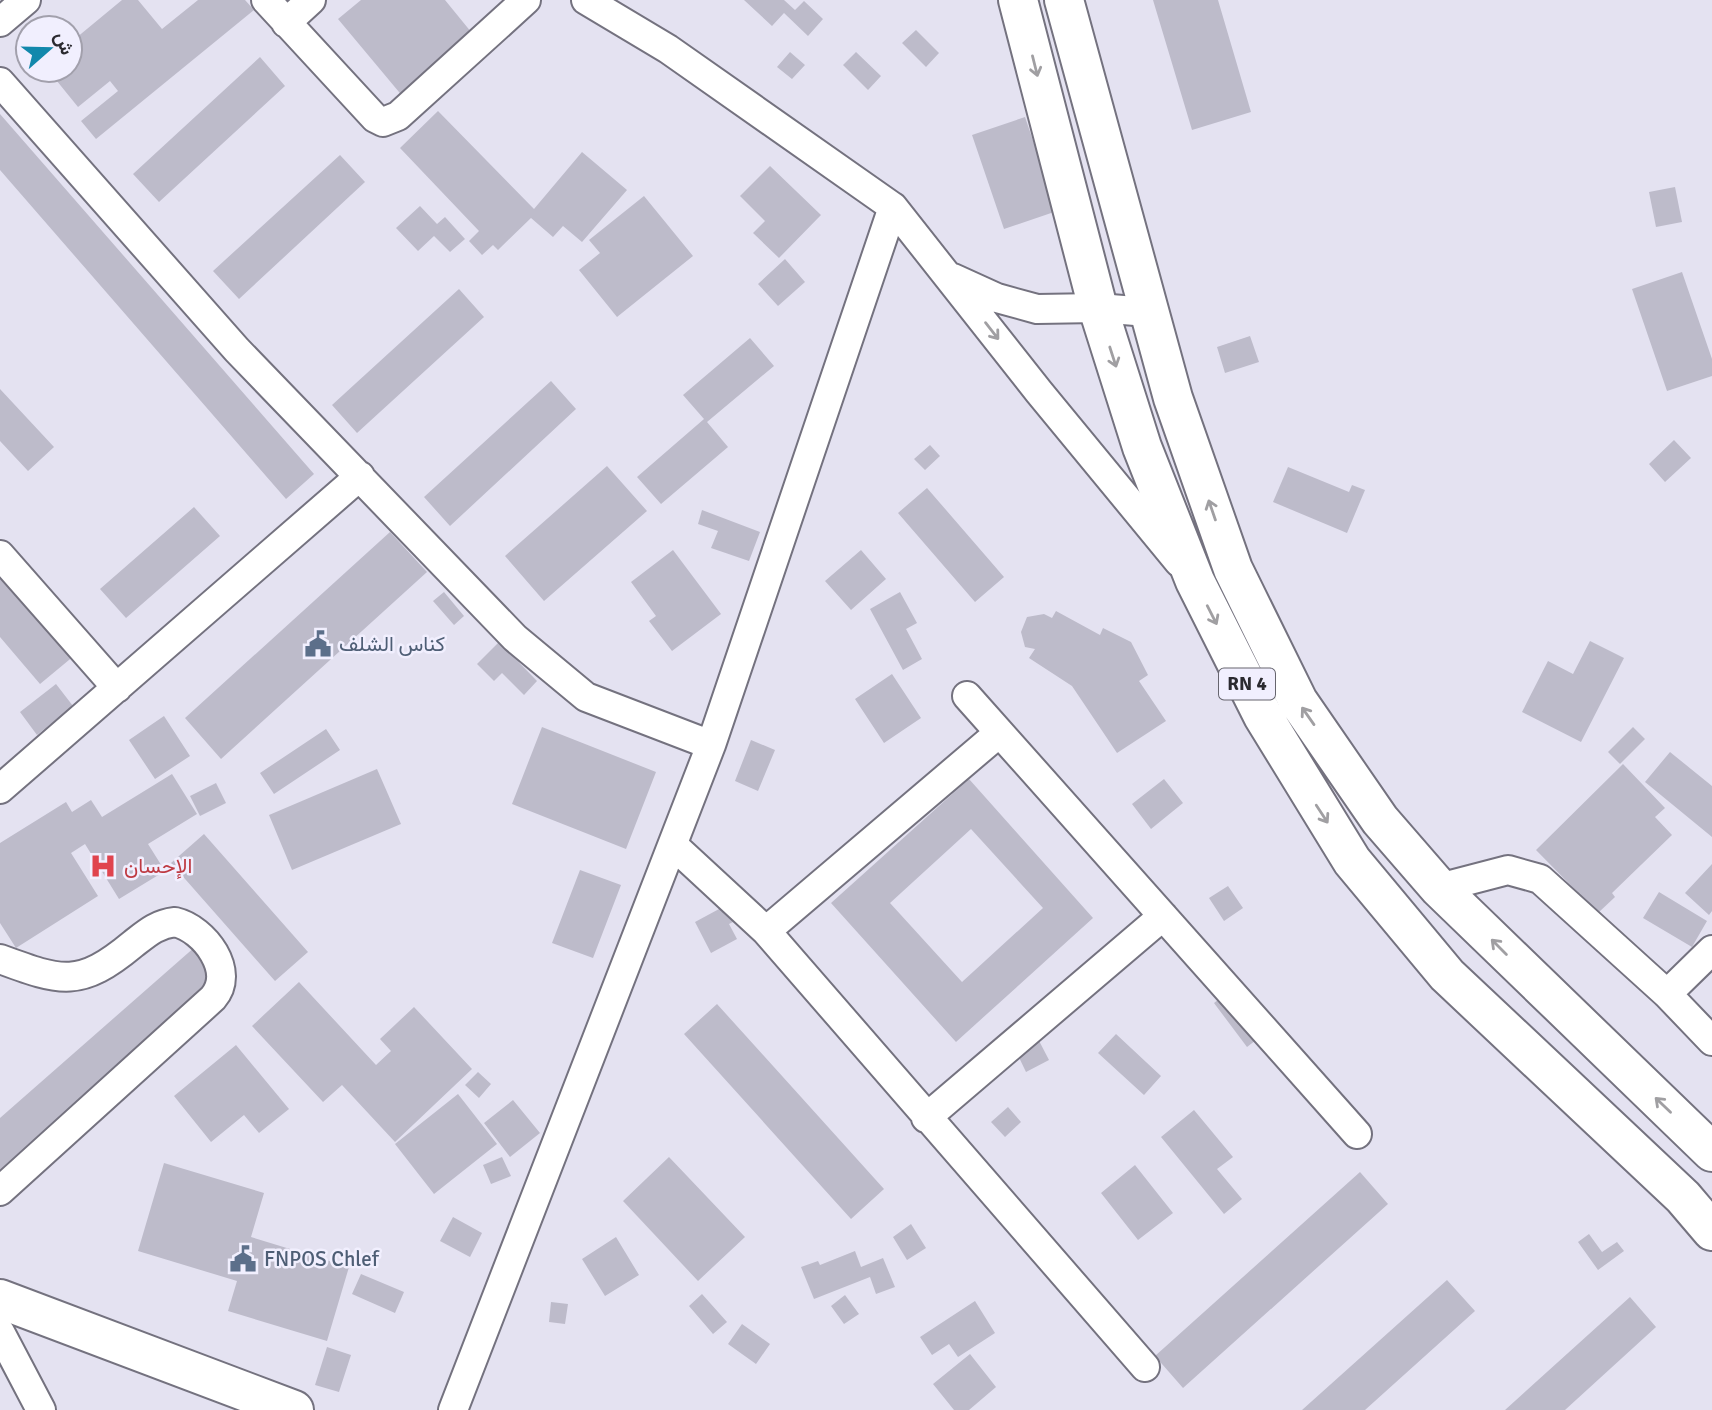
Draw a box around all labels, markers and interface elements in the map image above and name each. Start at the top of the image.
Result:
north arrow [14,14,84,84]
text: ش [49,29,79,59]
one-way arrow [1029,54,1042,77]
one-way arrow [984,321,999,340]
one-way arrow [1108,345,1121,367]
one-way arrow [1205,499,1218,521]
one-way arrow [1205,604,1219,625]
public building icon: كناس الشلف [303,629,333,659]
place label: كناس الشلف [339,631,445,657]
road number: RN 4 [1219,668,1275,699]
one-way arrow [1301,707,1315,726]
one-way arrow [1315,803,1329,823]
hospital icon: الإحسان [88,851,118,881]
place label: الإحسان [124,853,192,880]
one-way arrow [1491,939,1508,956]
one-way arrow [1655,1097,1672,1114]
public building icon: FNPOS Chlef [228,1244,258,1274]
place label: FNPOS Chlef [264,1246,380,1272]

